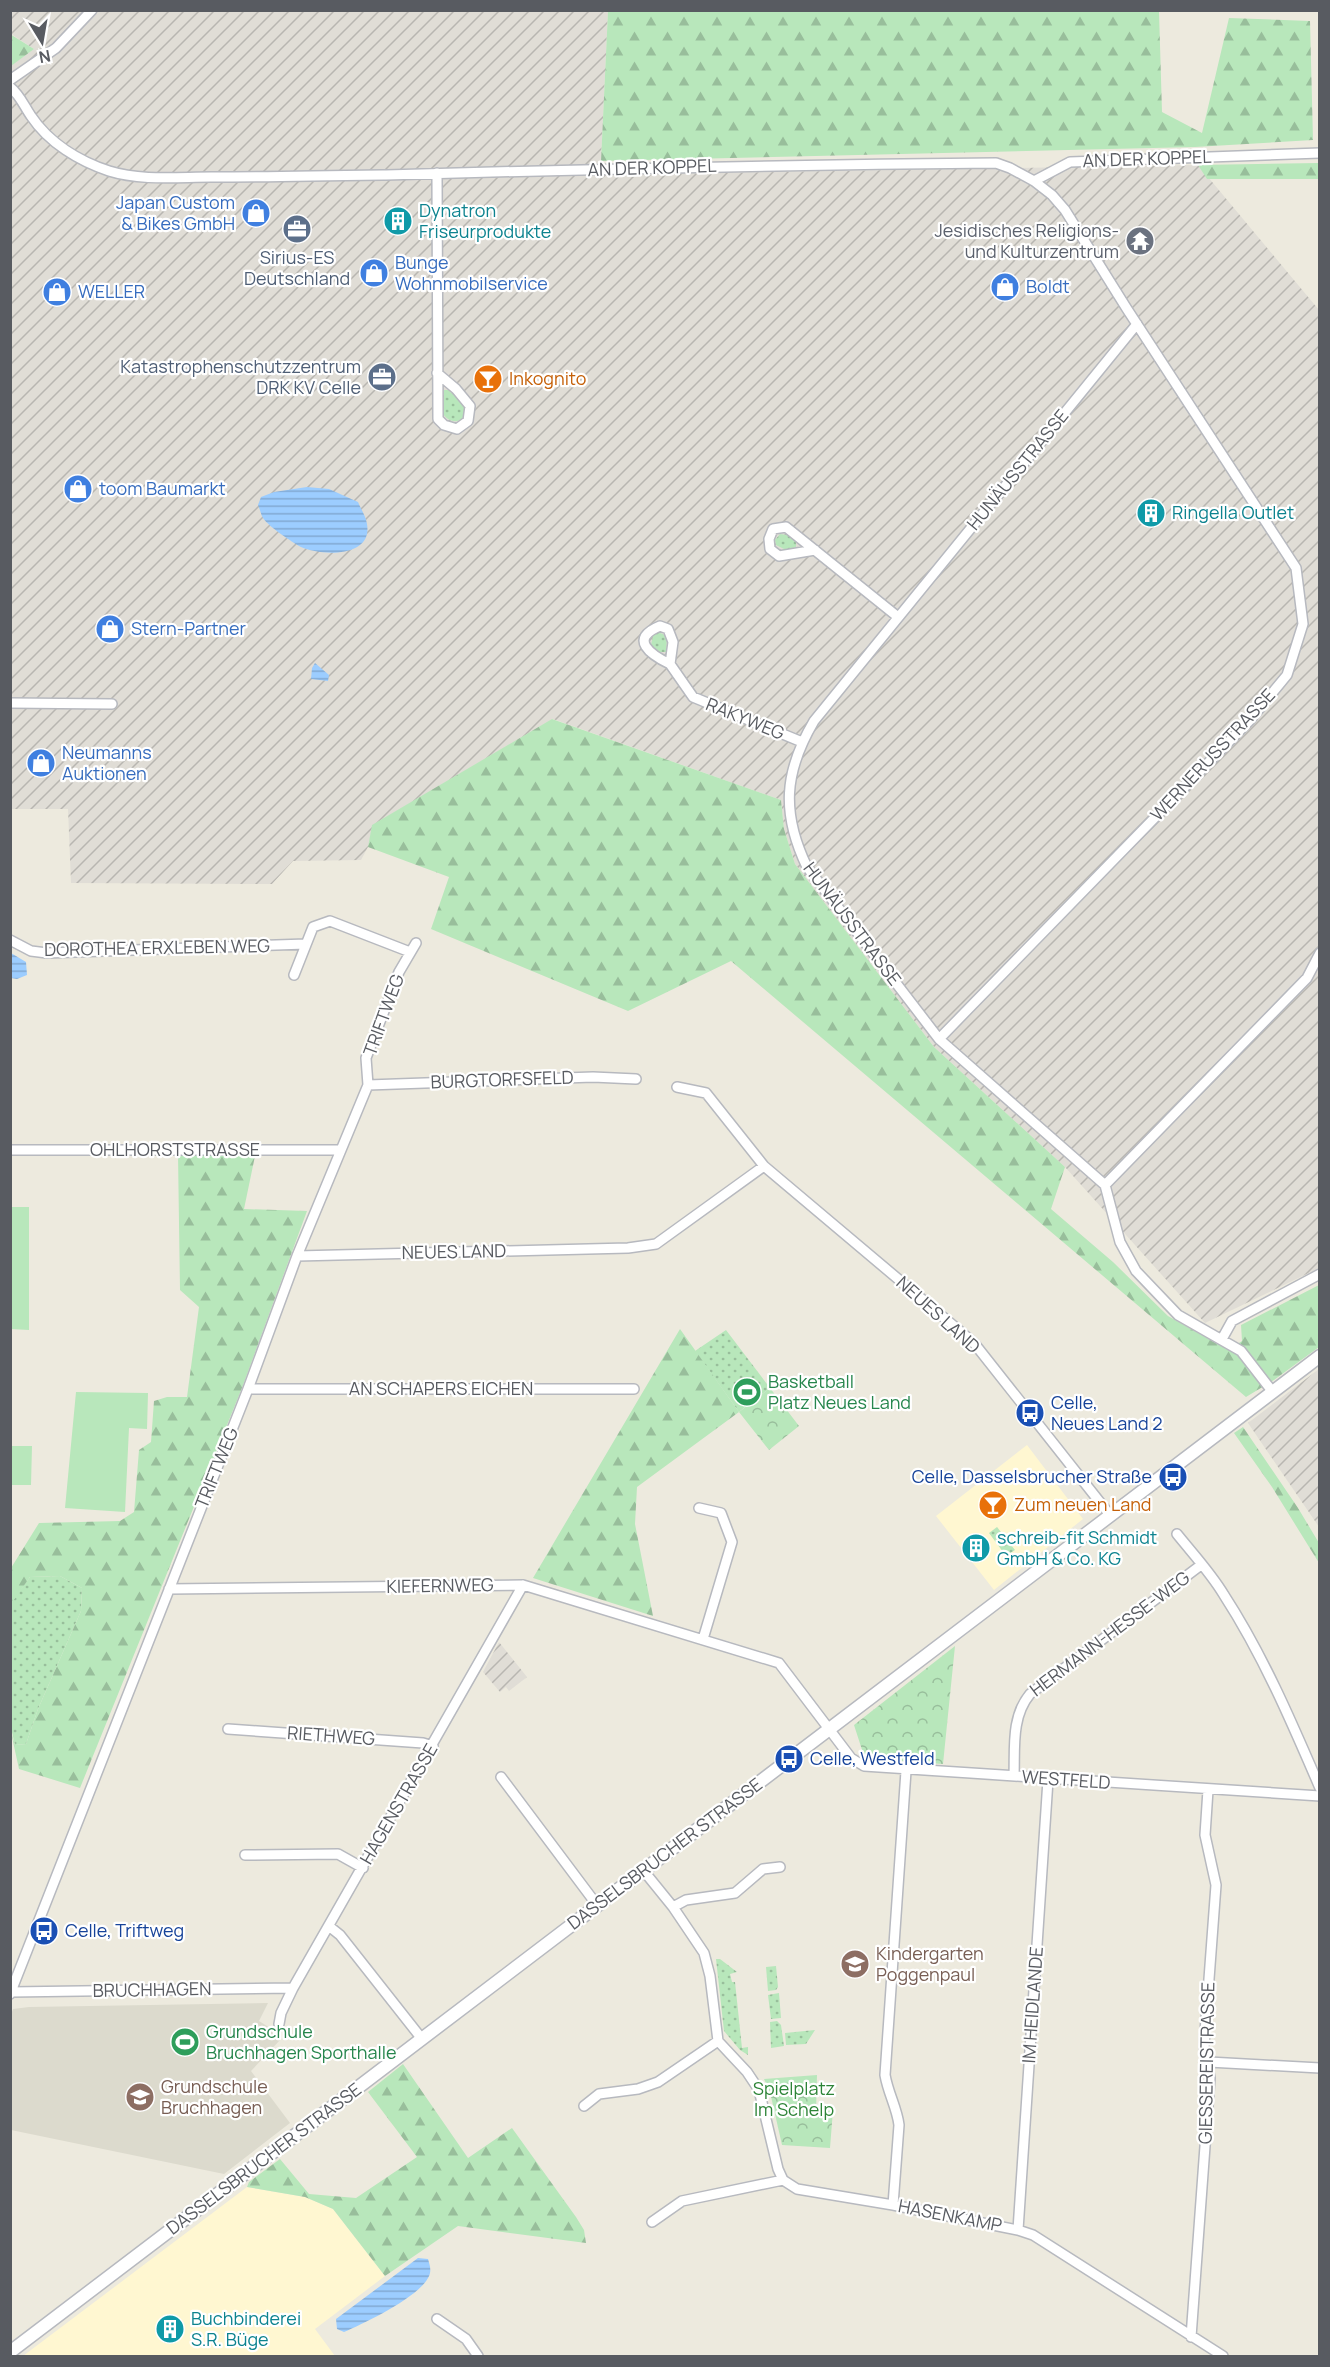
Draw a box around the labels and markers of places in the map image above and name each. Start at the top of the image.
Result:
place label: Japan Custom & Bikes GmbH [116,190,235,235]
shop icon: Japan Custom & Bikes GmbH [240,197,272,229]
place label: Dynatron Friseurprodukte [419,198,551,243]
building icon: Dynatron Friseurprodukte [382,205,414,237]
office icon: Sirius-ES Deutschland [281,213,313,245]
place label: Jesidisches Religions- und Kulturzentrum [934,218,1119,263]
temple icon: Jesidisches Religions- und Kulturzentrum [1124,225,1156,257]
place label: Sirius-ES Deutschland [244,245,350,290]
place label: Bunge Wohnmobilservice [395,250,548,295]
shop icon: Bunge Wohnmobilservice [358,257,390,289]
shop icon: Boldt [989,271,1021,303]
place label: Boldt [1026,274,1070,298]
shop icon: WELLER [41,276,73,308]
place label: WELLER [78,279,145,303]
place label: Katastrophenschutzzentrum DRK KV Celle [120,354,361,399]
office icon: Katastrophenschutzzentrum DRK KV Celle [366,361,398,393]
bar icon: Inkognito [472,363,504,395]
place label: Inkognito [509,366,586,390]
shop icon: toom Baumarkt [62,473,94,505]
place label: toom Baumarkt [99,476,226,500]
building icon: Ringella Outlet [1135,497,1167,529]
place label: Ringella Outlet [1172,500,1294,524]
shop icon: Stern-Partner [94,613,126,645]
place label: Stern-Partner [131,616,247,640]
place label: Neumanns Auktionen [62,740,152,785]
shop icon: Neumanns Auktionen [25,747,57,779]
place label: Basketball Platz Neues Land [768,1369,911,1414]
sports icon: Basketball Platz Neues Land [731,1376,763,1408]
place label: Celle, Neues Land 2 [1051,1390,1162,1435]
bus stop icon: Celle, Neues Land 2 [1014,1397,1046,1429]
bus stop icon: Celle, Dasselsbrucher Straße [1157,1461,1189,1493]
place label: Celle, Dasselsbrucher Straße [912,1464,1152,1488]
bar icon: Zum neuen Land [977,1489,1009,1521]
place label: Zum neuen Land [1014,1492,1151,1516]
place label: schreib-fit Schmidt GmbH & Co. KG [997,1525,1157,1570]
building icon: schreib-fit Schmidt GmbH & Co. KG [960,1532,992,1564]
bus stop icon: Celle, Westfeld [773,1743,805,1775]
place label: Celle, Westfeld [810,1746,935,1770]
bus stop icon: Celle, Triftweg [28,1915,60,1947]
place label: Celle, Triftweg [65,1918,184,1942]
place label: Kindergarten Poggenpaul [876,1941,984,1986]
school or university icon: Kindergarten Poggenpaul [839,1948,871,1980]
place label: Grundschule Bruchhagen Sporthalle [206,2019,396,2064]
sports icon: Grundschule Bruchhagen Sporthalle [169,2026,201,2058]
place label: Grundschule Bruchhagen [161,2074,268,2119]
school or university icon: Grundschule Bruchhagen [124,2081,156,2113]
place label: Buchbinderei S.R. Büge [191,2306,301,2351]
building icon: Buchbinderei S.R. Büge [154,2313,186,2345]

